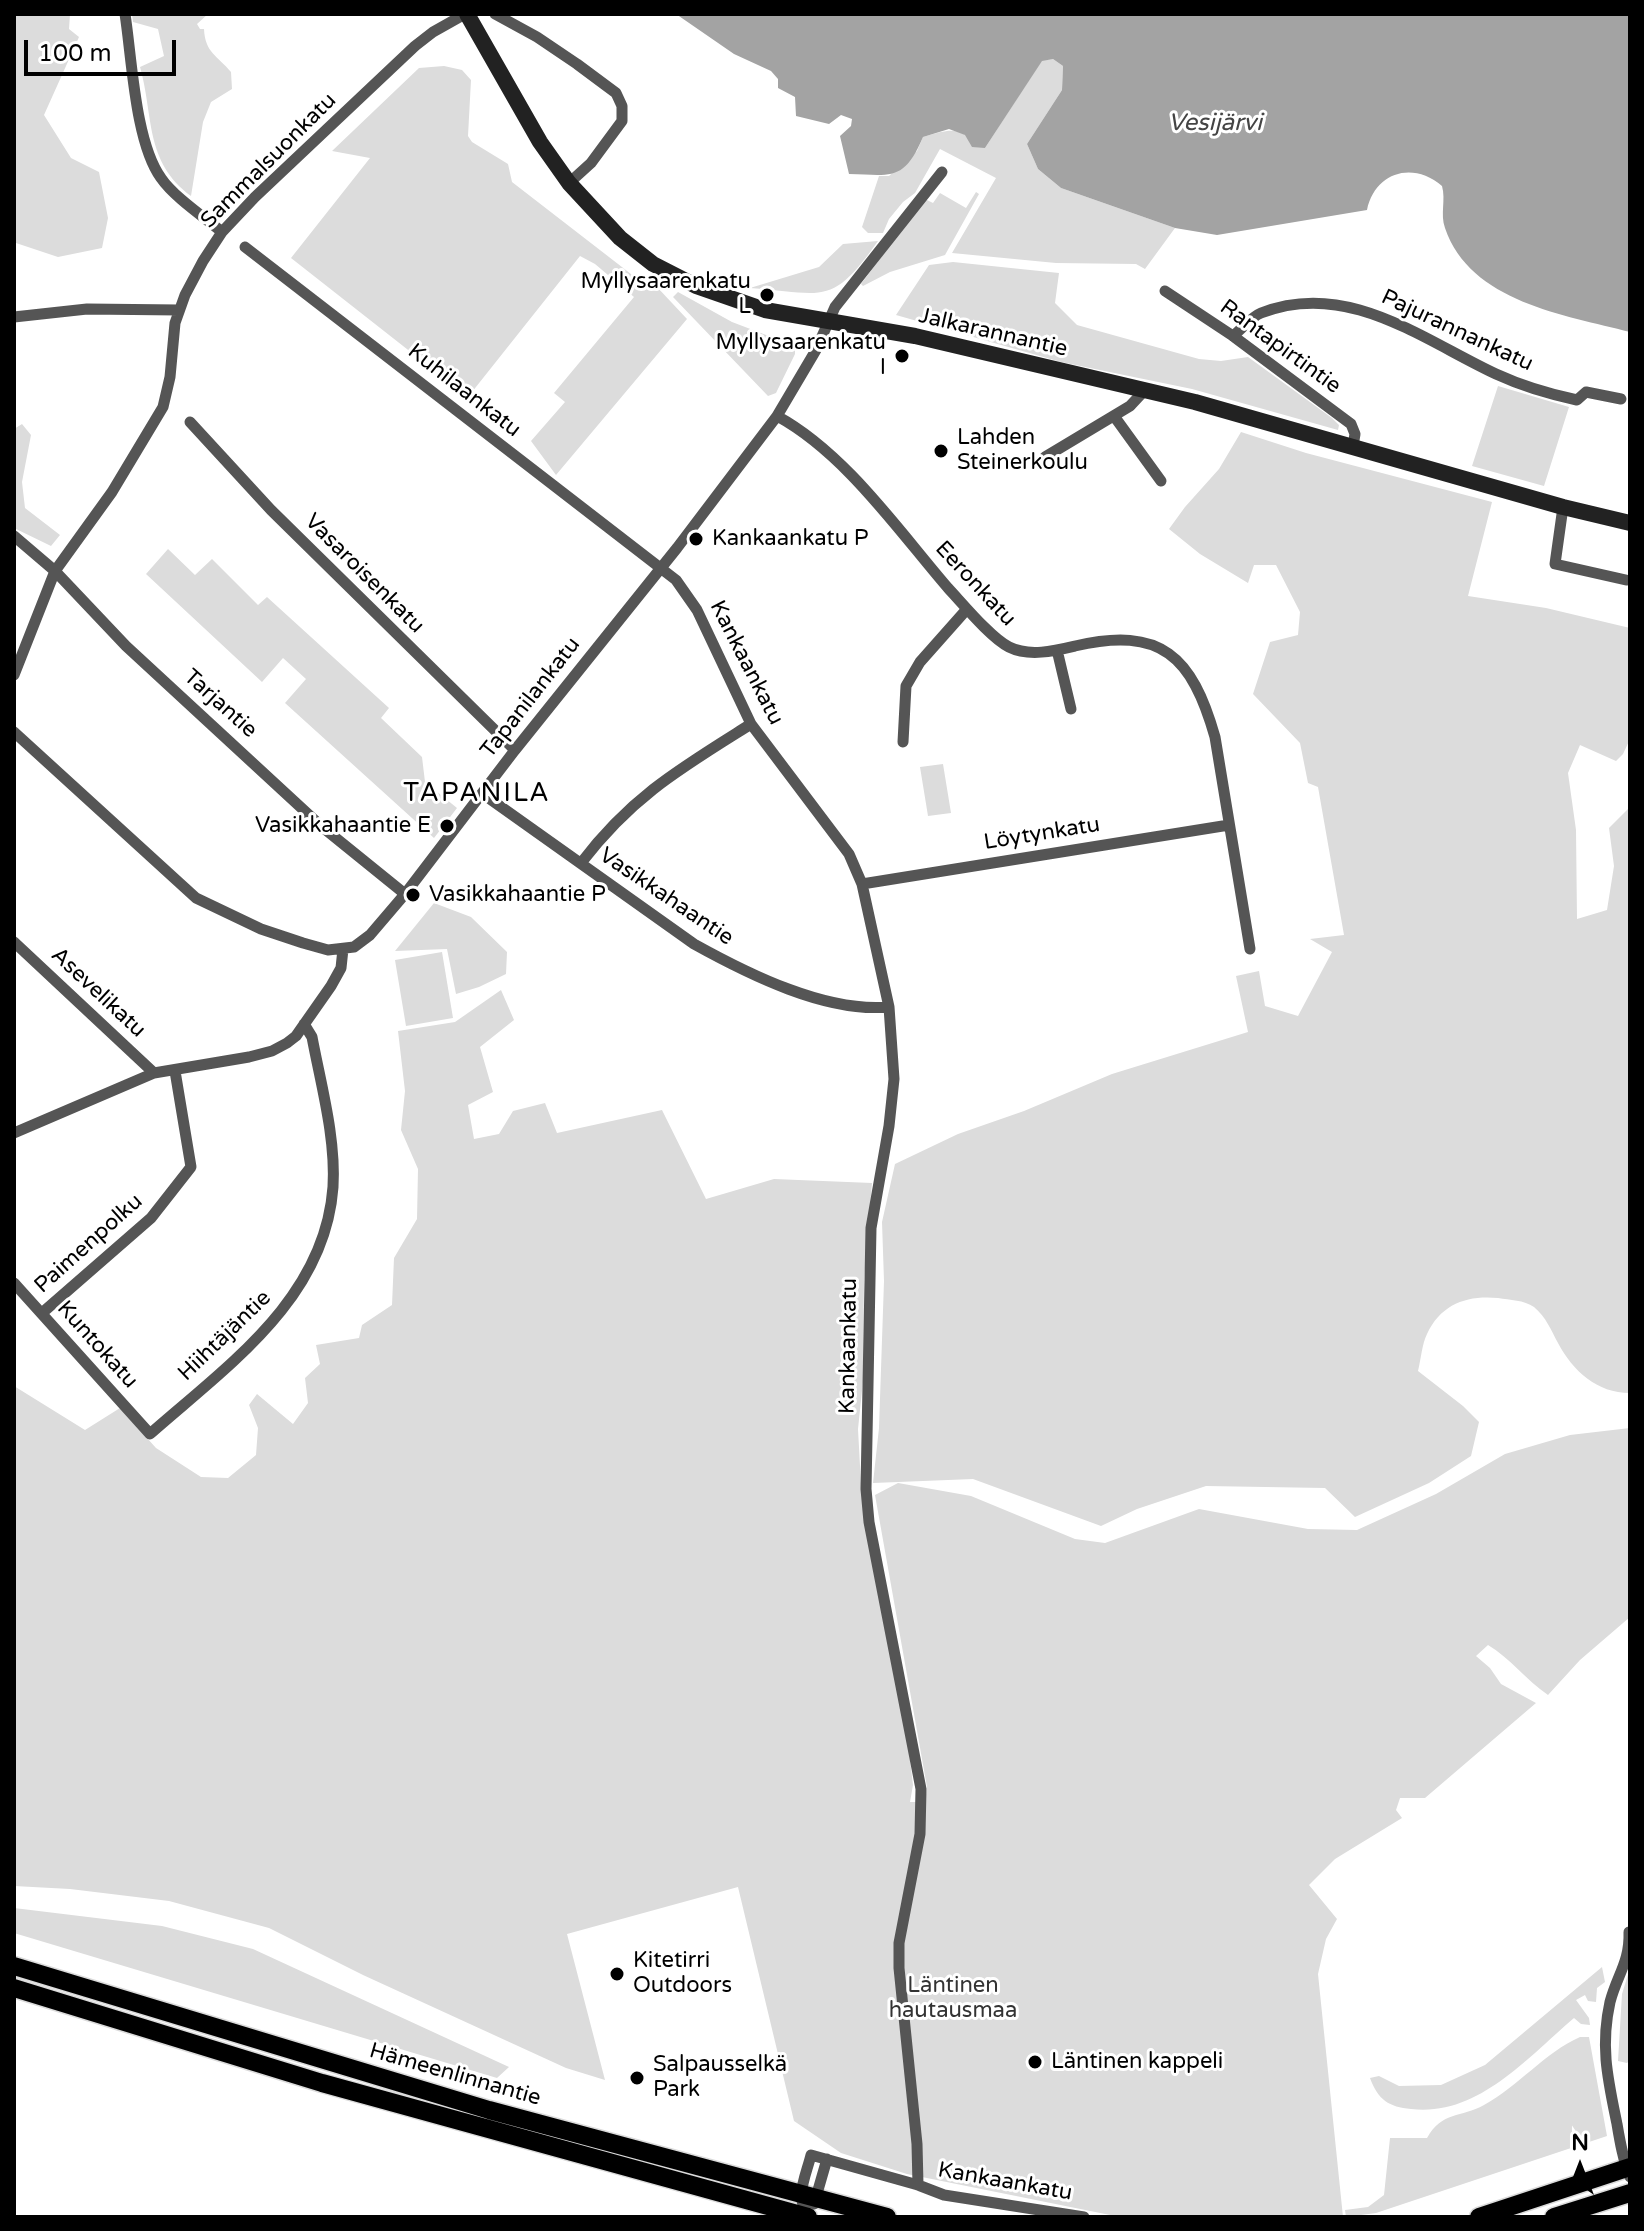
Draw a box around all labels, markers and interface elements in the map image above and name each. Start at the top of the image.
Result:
scale bar [28,24,180,74]
text: 100 m [38,39,112,68]
street label: Sammalsuonkatu [196,88,342,234]
water label: Vesijärvi [1168,110,1262,138]
place label: Myllysaarenkatu L [580,269,751,320]
street label: Pajurannankatu [1377,284,1537,378]
marker: Myllysaarenkatu L [758,286,776,304]
street label: Rantapirtintie [1214,294,1346,400]
street label: Jalkarannantie [916,303,1070,363]
place label: Myllysaarenkatu I [715,330,886,382]
street label: Kuhilaankatu [402,339,526,443]
marker: Myllysaarenkatu I [893,347,911,365]
place label: Lahden Steinerkoulu [957,425,1088,476]
marker: Lahden Steinerkoulu [932,442,950,460]
street label: Vasaroisenkatu [299,509,429,639]
place label: Kankaankatu P [712,526,869,552]
marker: Kankaankatu P [687,530,705,548]
street label: Eeronkatu [929,536,1021,632]
street label: Kankaankatu [703,596,789,730]
street label: Tapanilankatu [476,632,586,764]
street label: Tarjantie [178,664,262,744]
district label: TAPANILA [403,778,551,810]
street label: Löytynkatu [982,812,1102,856]
place label: Vasikkahaantie E [255,813,431,839]
marker: Vasikkahaantie E [438,817,456,835]
street label: Vasikkahaantie [594,842,738,952]
place label: Vasikkahaantie P [429,882,606,908]
marker: Vasikkahaantie P [404,886,422,904]
street label: Asevelikatu [45,942,151,1044]
street label: Paimenpolku [30,1189,148,1299]
street label: Kankaankatu [835,1278,863,1414]
street label: Hiihtäjäntie [173,1285,277,1387]
street label: Kuntokatu [51,1296,143,1394]
place label: Kitetirri Outdoors [633,1948,732,2000]
marker: Kitetirri Outdoors [608,1965,626,1983]
park label: Läntinen hautausmaa [889,1973,1017,2024]
street label: Hämeenlinnantie [366,2038,544,2112]
place label: Läntinen kappeli [1051,2049,1223,2075]
place label: Salpausselkä Park [653,2052,787,2104]
marker: Läntinen kappeli [1026,2053,1044,2071]
marker: Salpausselkä Park [628,2069,646,2087]
north arrow [1540,2127,1620,2207]
text: N [1571,2130,1589,2156]
street label: Kankaankatu [936,2157,1074,2207]

